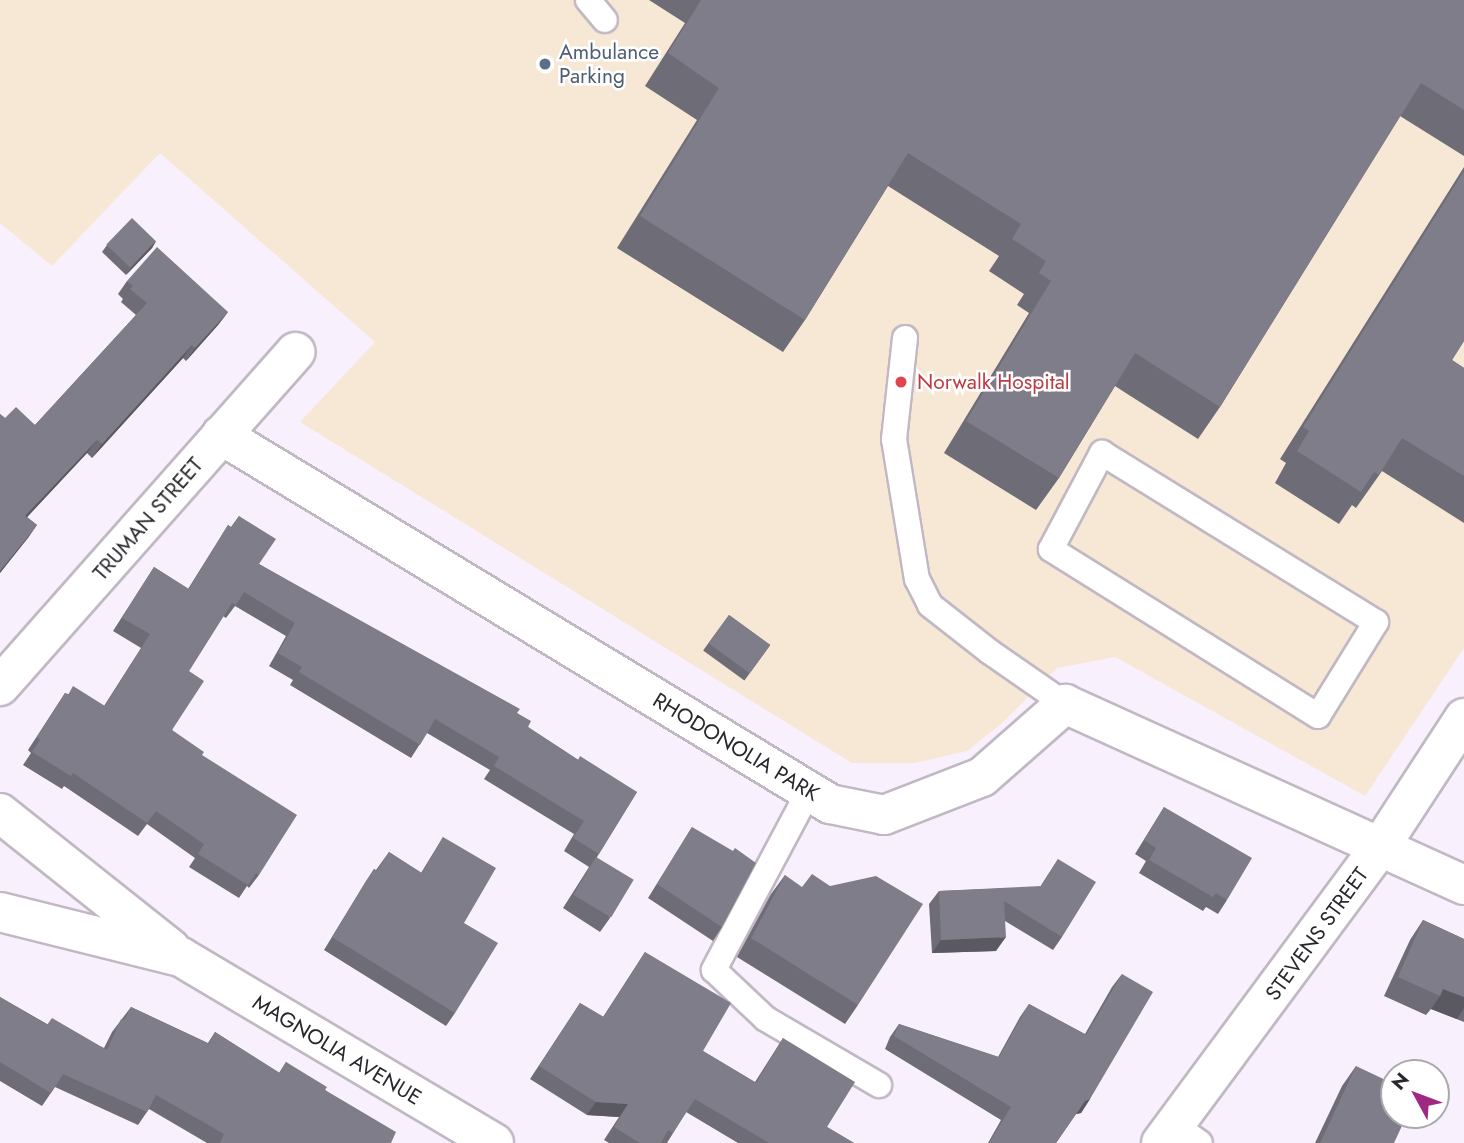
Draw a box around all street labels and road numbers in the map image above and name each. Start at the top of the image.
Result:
street label: TRUMAN STREET [88,453,208,585]
street label: RHODONOLIA PARK [648,687,824,807]
street label: STEVENS STREET [1260,863,1374,1005]
street label: MAGNOLIA AVENUE [248,990,426,1110]

